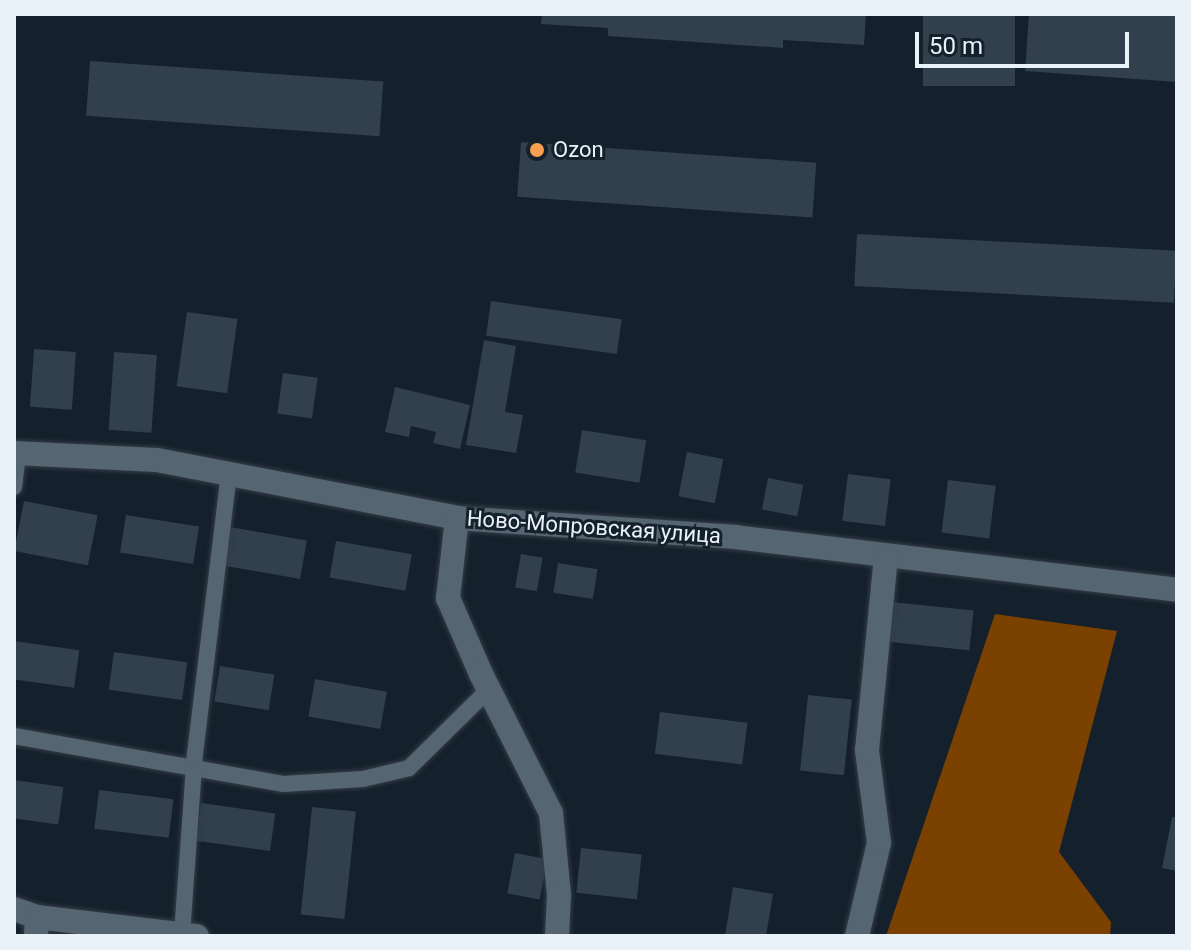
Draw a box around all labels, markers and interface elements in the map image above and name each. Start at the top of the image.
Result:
scale bar [919,16,1133,66]
text: 50 m [929,32,983,60]
place label: Ozon [553,137,604,163]
marker: Ozon [528,141,546,159]
street label: Ново-Мопровская улица [466,505,722,549]

